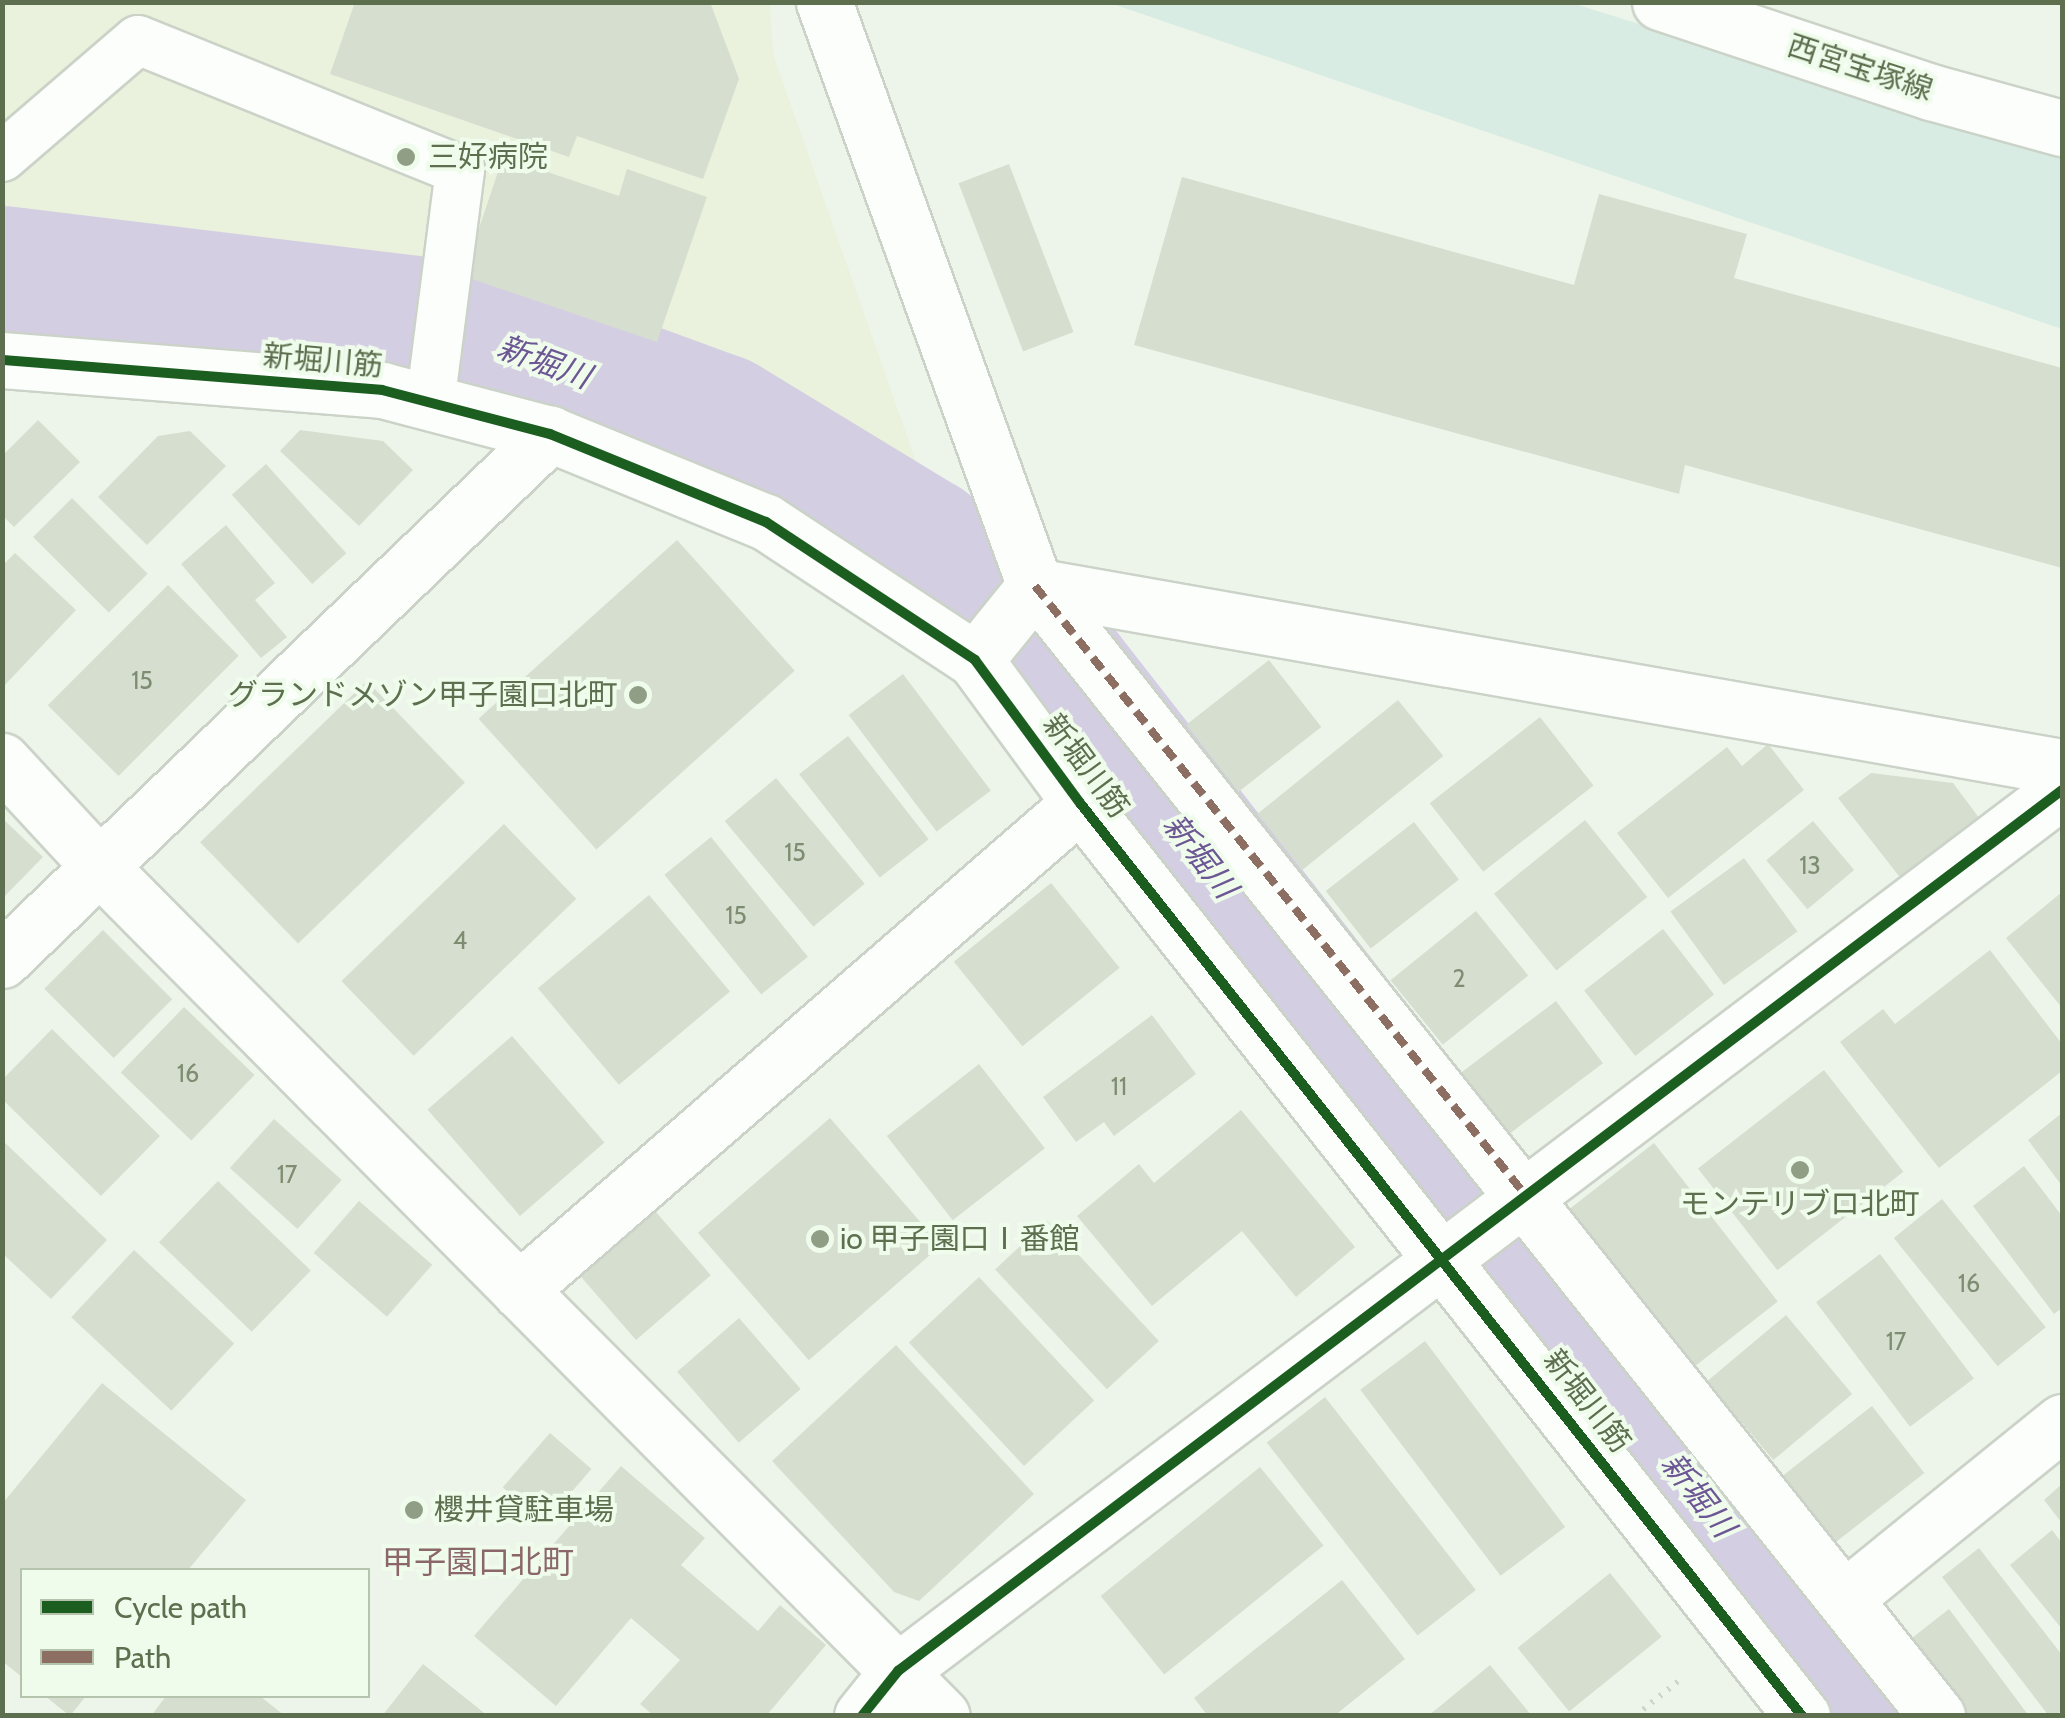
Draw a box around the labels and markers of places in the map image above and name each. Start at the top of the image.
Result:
place label: 三好病院 [428,139,548,175]
marker: 三好病院 [393,144,419,170]
place label: グランドメゾン甲子園口北町 [228,677,618,713]
marker: グランドメゾン甲子園口北町 [627,684,649,706]
marker: モンテリブロ北町 [1789,1159,1811,1181]
place label: モンテリブロ北町 [1680,1186,1920,1222]
place label: io 甲子園口Ⅰ番館 [840,1221,1080,1257]
marker: io 甲子園口Ⅰ番館 [809,1228,831,1250]
place label: 櫻井貸駐車場 [434,1492,614,1528]
marker: 櫻井貸駐車場 [403,1499,425,1521]

